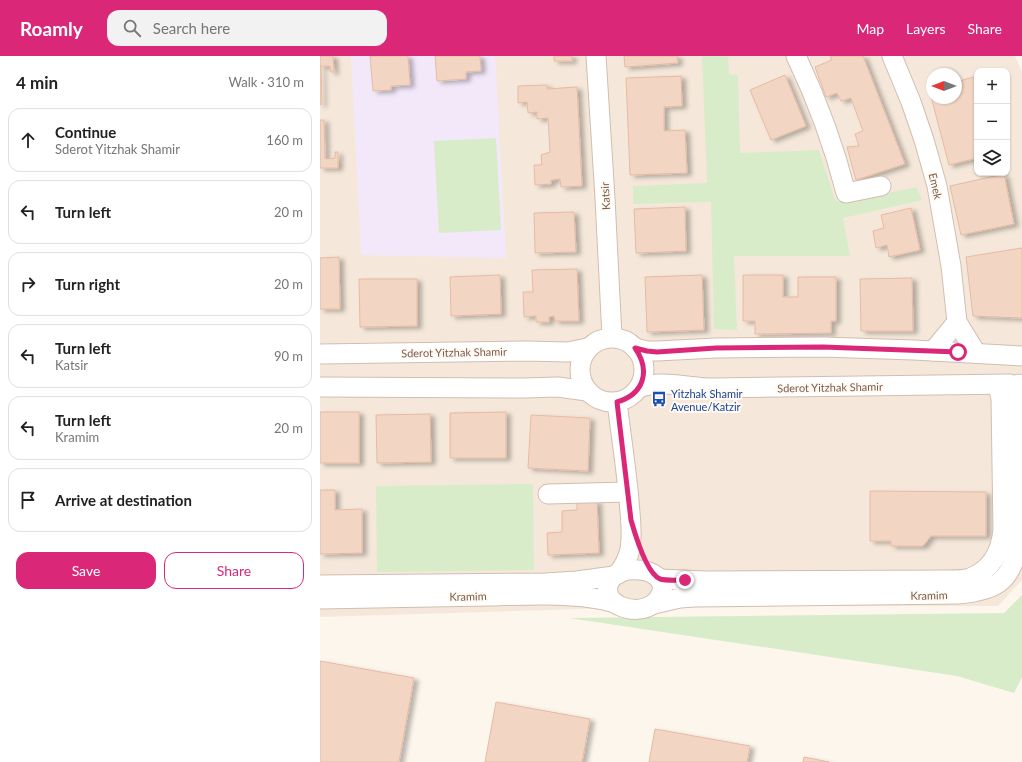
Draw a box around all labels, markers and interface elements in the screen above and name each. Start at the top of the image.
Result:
search box [107,10,387,46]
text: Roamly [20,17,83,40]
icon: search [121,17,143,39]
text: Search here [153,19,230,37]
text: Map [856,20,884,37]
text: Layers [906,20,946,37]
text: Share [968,20,1002,37]
north arrow [926,68,962,104]
map controls [974,68,1010,176]
button: + [974,68,1010,104]
text: 4 min [16,72,58,93]
text: Walk · 310 m [228,74,304,90]
button: − [974,104,1010,140]
text: Continue [55,123,116,141]
icon: ahead [17,129,39,151]
text: 160 m [266,132,303,148]
button: layers [974,140,1010,176]
text: Sderot Yitzhak Shamir [55,141,180,157]
street label: Emek [927,172,945,201]
street label: Katsir [598,182,612,210]
icon: left [17,201,39,223]
text: Turn left [55,203,111,221]
text: 20 m [274,204,303,220]
icon: right [17,273,39,295]
text: Turn right [55,275,120,293]
text: 20 m [274,276,303,292]
text: Turn left [55,339,111,357]
route start [949,343,967,361]
icon: left [17,345,39,367]
street label: Sderot Yitzhak Shamir [401,345,507,359]
text: 90 m [274,348,303,364]
text: Katsir [55,357,88,373]
street label: Sderot Yitzhak Shamir [777,380,883,394]
place label: Yitzhak Shamir Avenue/Katzir [671,387,743,413]
bus stop icon: Yitzhak Shamir Avenue/Katzir [650,390,668,408]
text: Turn left [55,411,111,429]
icon: left [17,417,39,439]
text: 20 m [274,420,303,436]
text: Kramim [55,429,99,445]
icon: arrive [17,489,39,511]
text: Arrive at destination [55,491,192,509]
button: Save [16,552,156,589]
button: Share [164,552,304,589]
route end [676,571,694,589]
street label: Kramim [910,588,948,602]
street label: Kramim [449,589,487,603]

